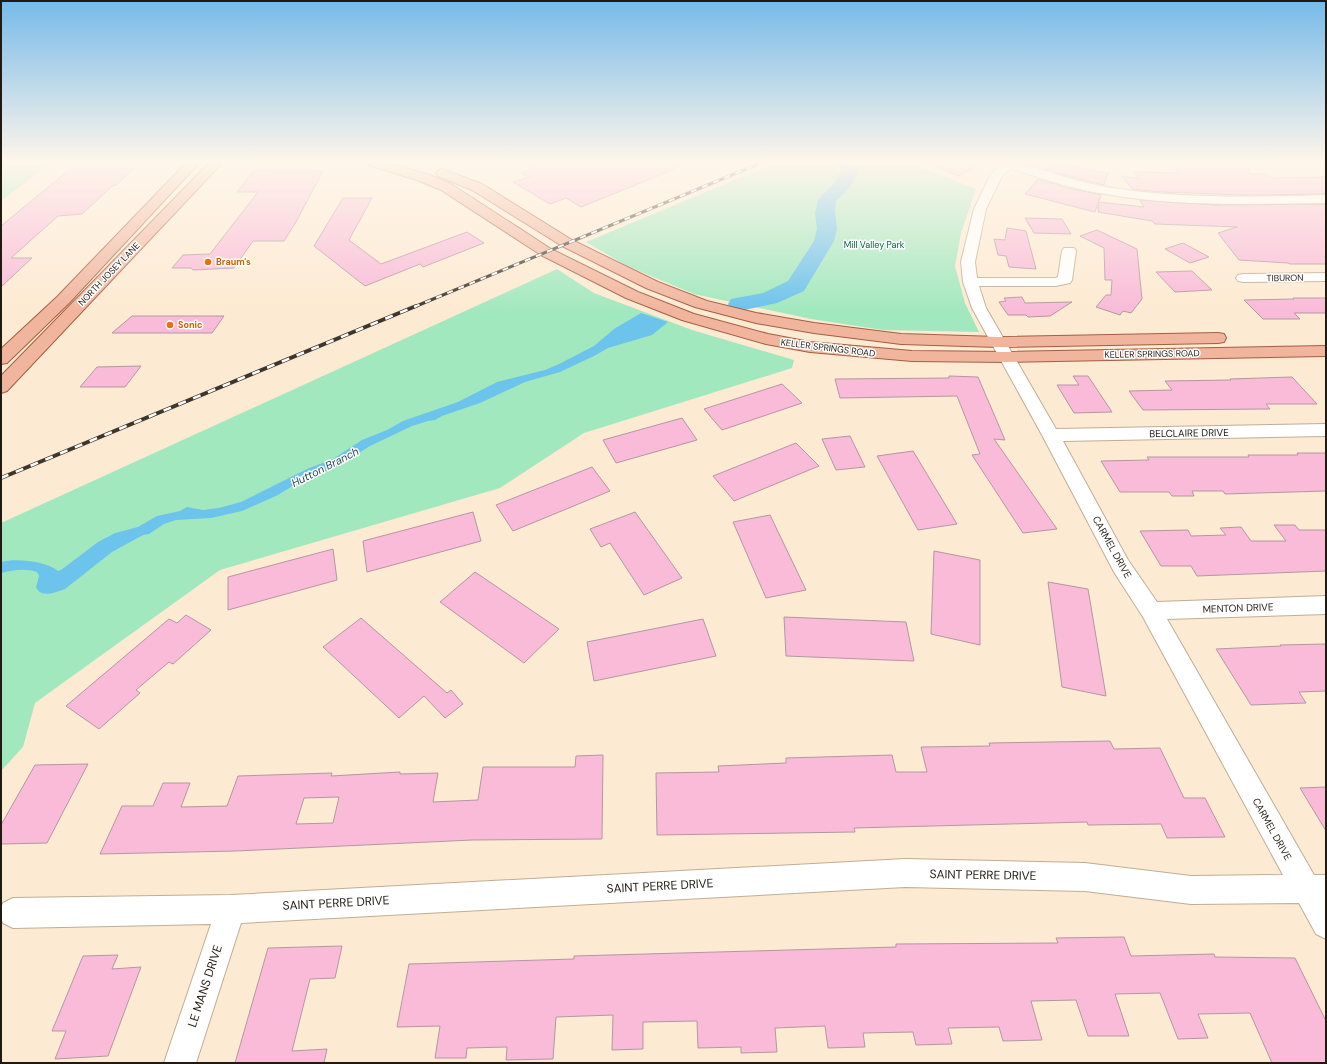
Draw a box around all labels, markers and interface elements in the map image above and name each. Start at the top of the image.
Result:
park label: Mill Valley Park [844,239,905,251]
street label: NORTH JOSEY LANE [76,240,142,308]
place label: Braum's [216,256,251,268]
marker: Braum's [203,257,213,267]
street label: TIBURON [1266,272,1304,284]
place label: Sonic [178,319,203,331]
marker: Sonic [165,320,175,330]
street label: KELLER SPRINGS ROAD [780,336,876,360]
street label: KELLER SPRINGS ROAD [1104,347,1200,361]
street label: BELCLAIRE DRIVE [1149,426,1229,440]
water label: Hutton Branch [289,444,361,490]
street label: CARMEL DRIVE [1090,514,1135,581]
street label: MENTON DRIVE [1202,600,1274,616]
street label: CARMEL DRIVE [1250,796,1295,863]
street label: SAINT PERRE DRIVE [929,866,1037,884]
street label: SAINT PERRE DRIVE [606,875,714,897]
street label: SAINT PERRE DRIVE [282,892,390,914]
street label: LE MANS DRIVE [184,943,226,1029]

